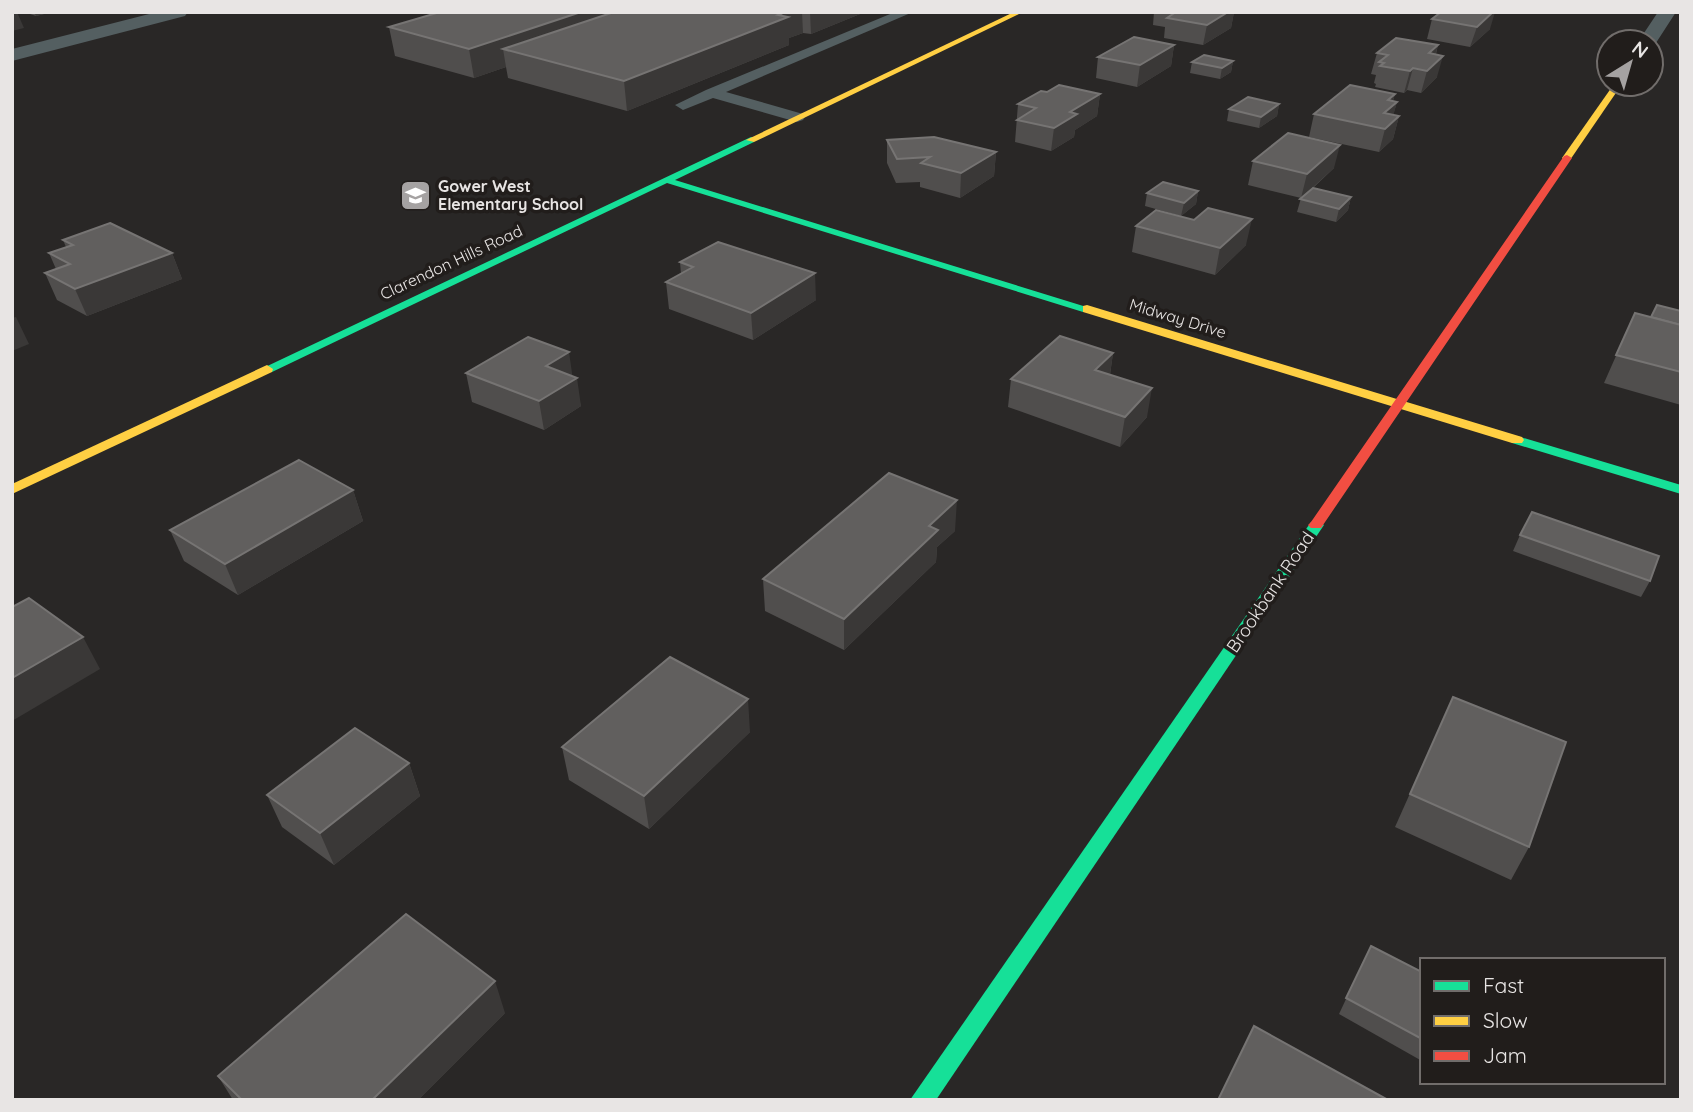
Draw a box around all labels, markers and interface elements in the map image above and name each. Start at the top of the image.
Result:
north arrow [1595,28,1665,98]
text: N [1627,36,1653,63]
place label: Gower West Elementary School [438,176,583,214]
school or university icon: Gower West Elementary School [398,178,432,212]
street label: Clarendon Hills Road [377,220,525,304]
street label: Midway Drive [1127,294,1229,342]
street label: Brookbank Road [1221,527,1319,657]
legend [1420,958,1665,1084]
text: Fast [1483,972,1524,998]
text: Slow [1483,1007,1528,1033]
text: Jam [1483,1042,1527,1068]

